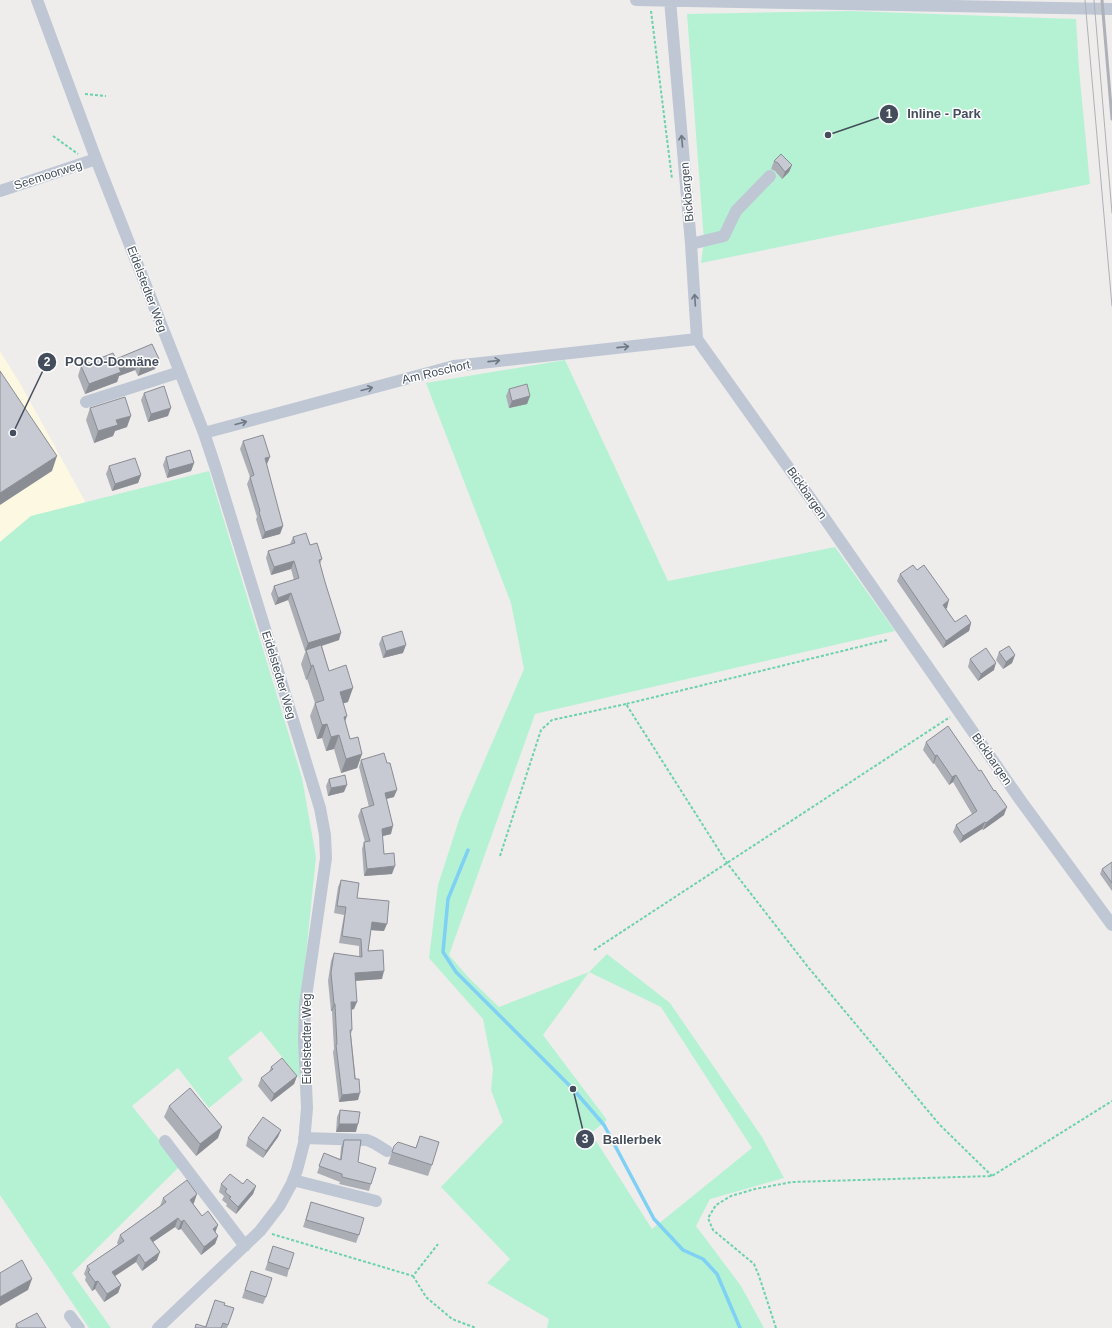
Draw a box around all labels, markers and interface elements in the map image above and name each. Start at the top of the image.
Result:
callout: Inline - Park [879,101,989,126]
text: Inline - Park [907,106,982,121]
text: 1 [886,107,893,121]
one-way arrow [679,135,686,148]
street label: Seemoorweg [12,157,84,193]
street label: Bickbargen [677,161,697,223]
street label: Eidelstedter Weg [124,244,170,334]
one-way arrow [691,294,698,307]
one-way arrow [616,343,629,351]
callout: POCO-Domäne [37,349,167,374]
text: POCO-Domäne [65,354,159,369]
text: 2 [44,355,51,369]
street label: Am Roschort [401,357,472,387]
one-way arrow [487,358,500,365]
one-way arrow [360,385,373,392]
one-way arrow [235,418,248,426]
street label: Bickbargen [784,464,830,522]
street label: Eidelstedter Weg [259,629,299,721]
street label: Bickbargen [969,730,1015,788]
street label: Eidelstedter Weg [300,993,314,1085]
callout: Ballerbek [575,1127,670,1152]
text: 3 [582,1132,589,1146]
text: Ballerbek [603,1132,662,1147]

